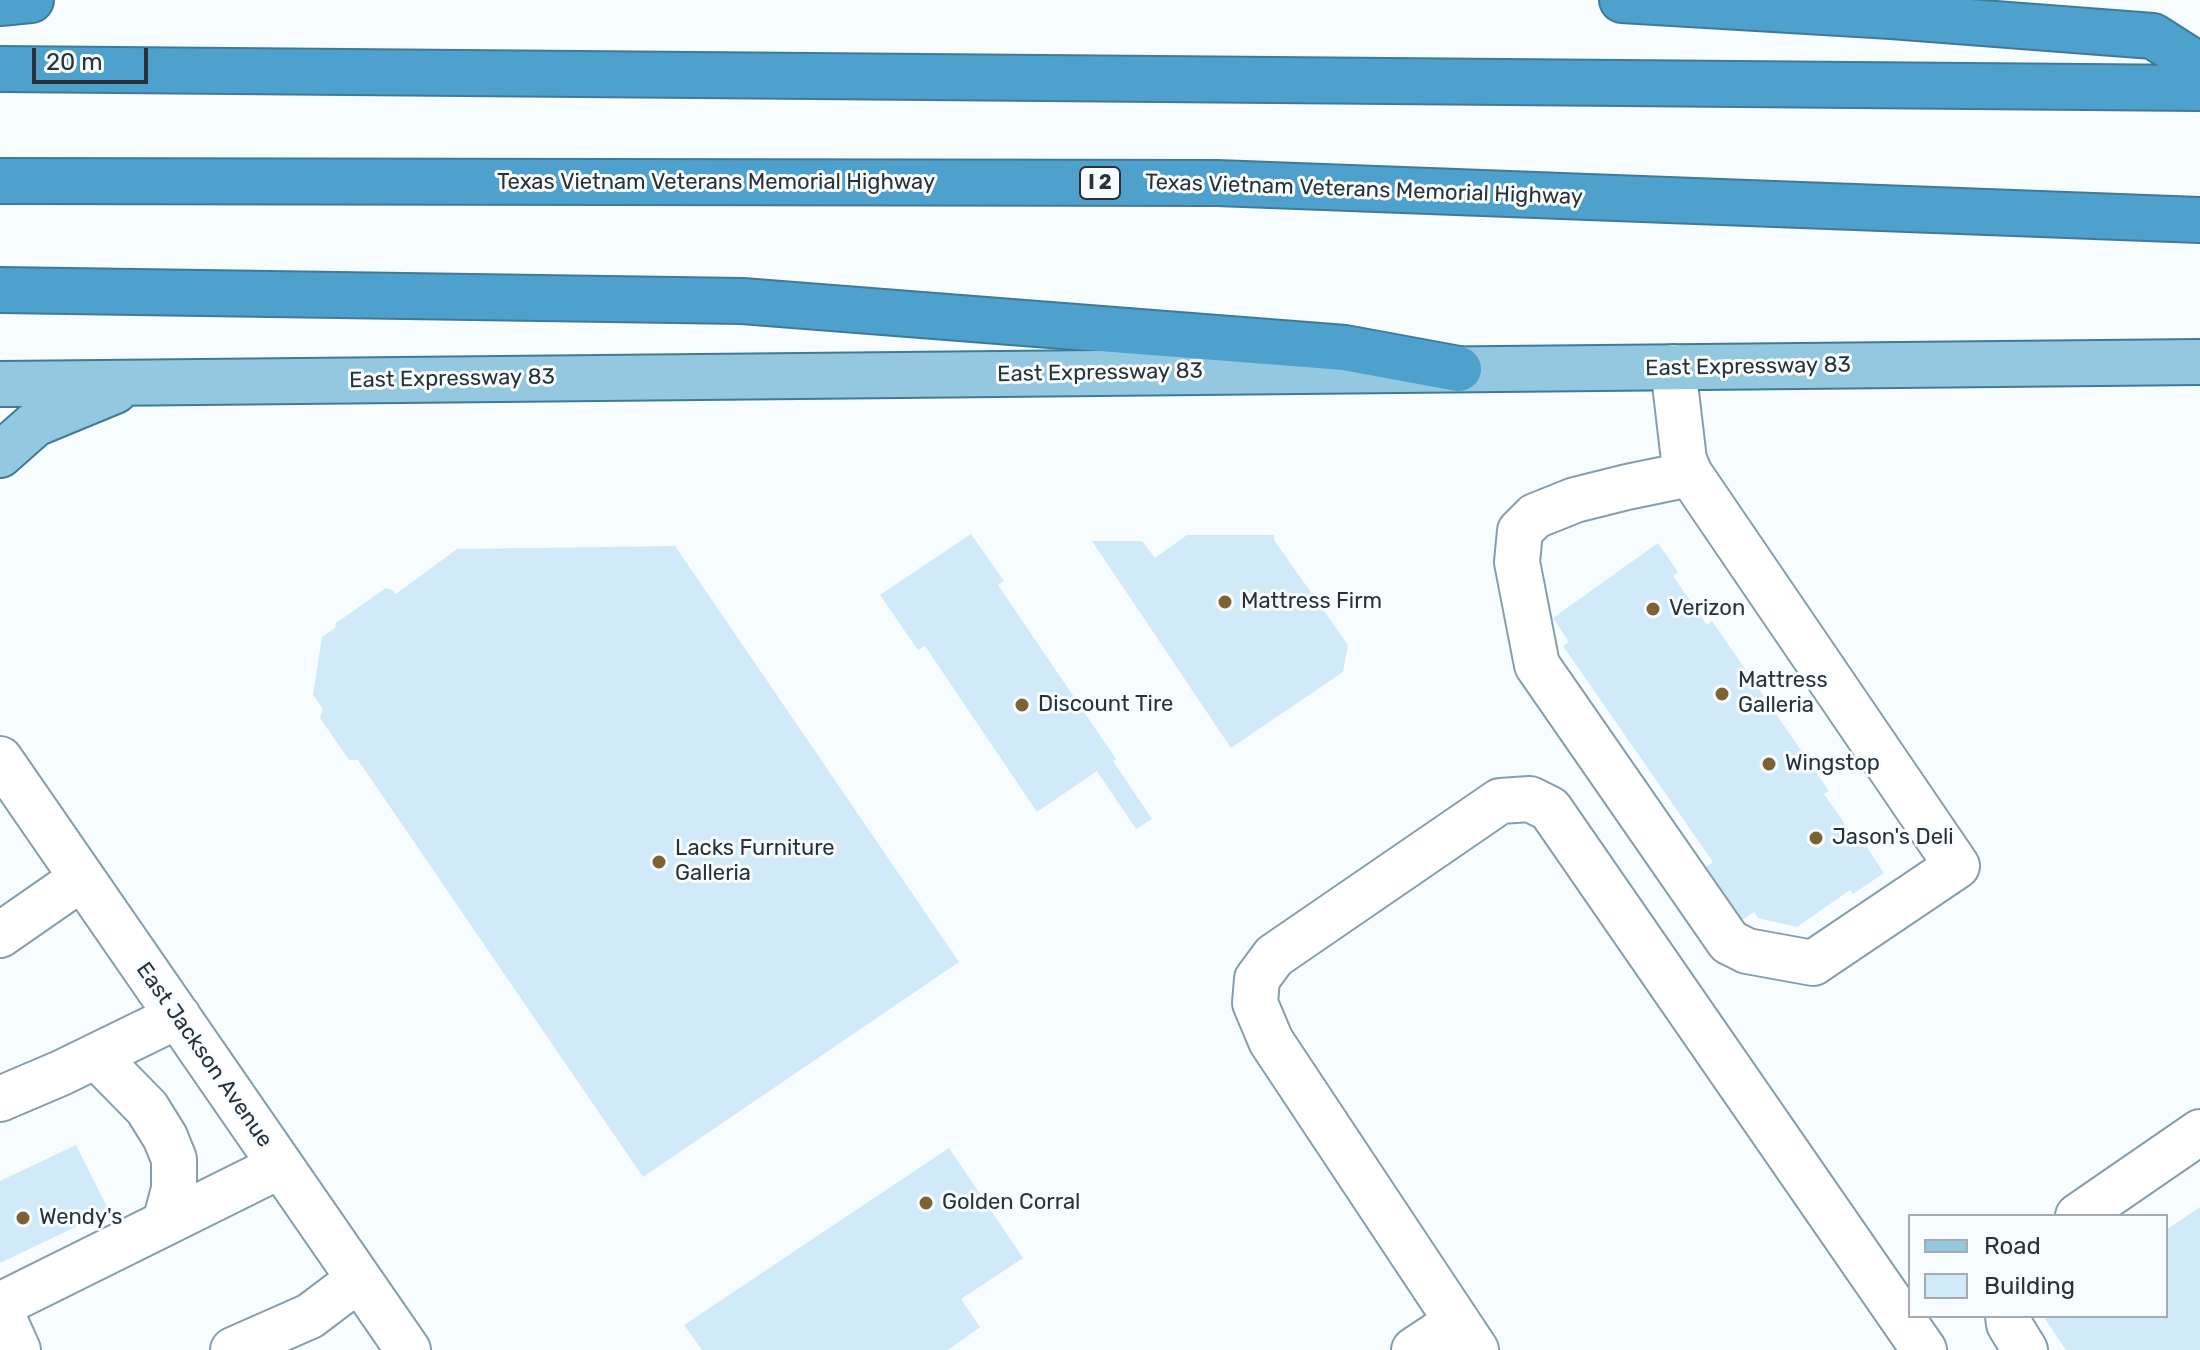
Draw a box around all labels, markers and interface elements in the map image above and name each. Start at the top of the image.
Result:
scale bar [36,32,152,82]
text: 20 m [46,48,103,76]
road number: I 2 [1080,167,1120,199]
street label: Texas Vietnam Veterans Memorial Highway [1145,169,1583,211]
street label: Texas Vietnam Veterans Memorial Highway [497,170,935,196]
street label: East Expressway 83 [1645,352,1851,382]
street label: East Expressway 83 [997,358,1203,388]
street label: East Expressway 83 [349,364,555,394]
place label: Mattress Firm [1241,589,1382,615]
marker: Mattress Firm [1216,593,1234,611]
place label: Verizon [1669,596,1745,622]
marker: Verizon [1644,600,1662,618]
place label: Mattress Galleria [1738,668,1828,720]
marker: Mattress Galleria [1713,685,1731,703]
place label: Discount Tire [1038,692,1173,718]
marker: Discount Tire [1013,696,1031,714]
place label: Wingstop [1785,751,1880,777]
marker: Wingstop [1760,755,1778,773]
place label: Jason's Deli [1832,825,1954,851]
marker: Jason's Deli [1807,829,1825,847]
place label: Lacks Furniture Galleria [675,836,835,888]
marker: Lacks Furniture Galleria [650,853,668,871]
street label: East Jackson Avenue [130,957,278,1153]
place label: Golden Corral [942,1190,1080,1216]
marker: Golden Corral [917,1194,935,1212]
place label: Wendy's [39,1205,123,1231]
marker: Wendy's [14,1209,32,1227]
legend [1908,1214,2168,1318]
text: Road [1984,1232,2041,1260]
text: Building [1984,1272,2075,1300]

